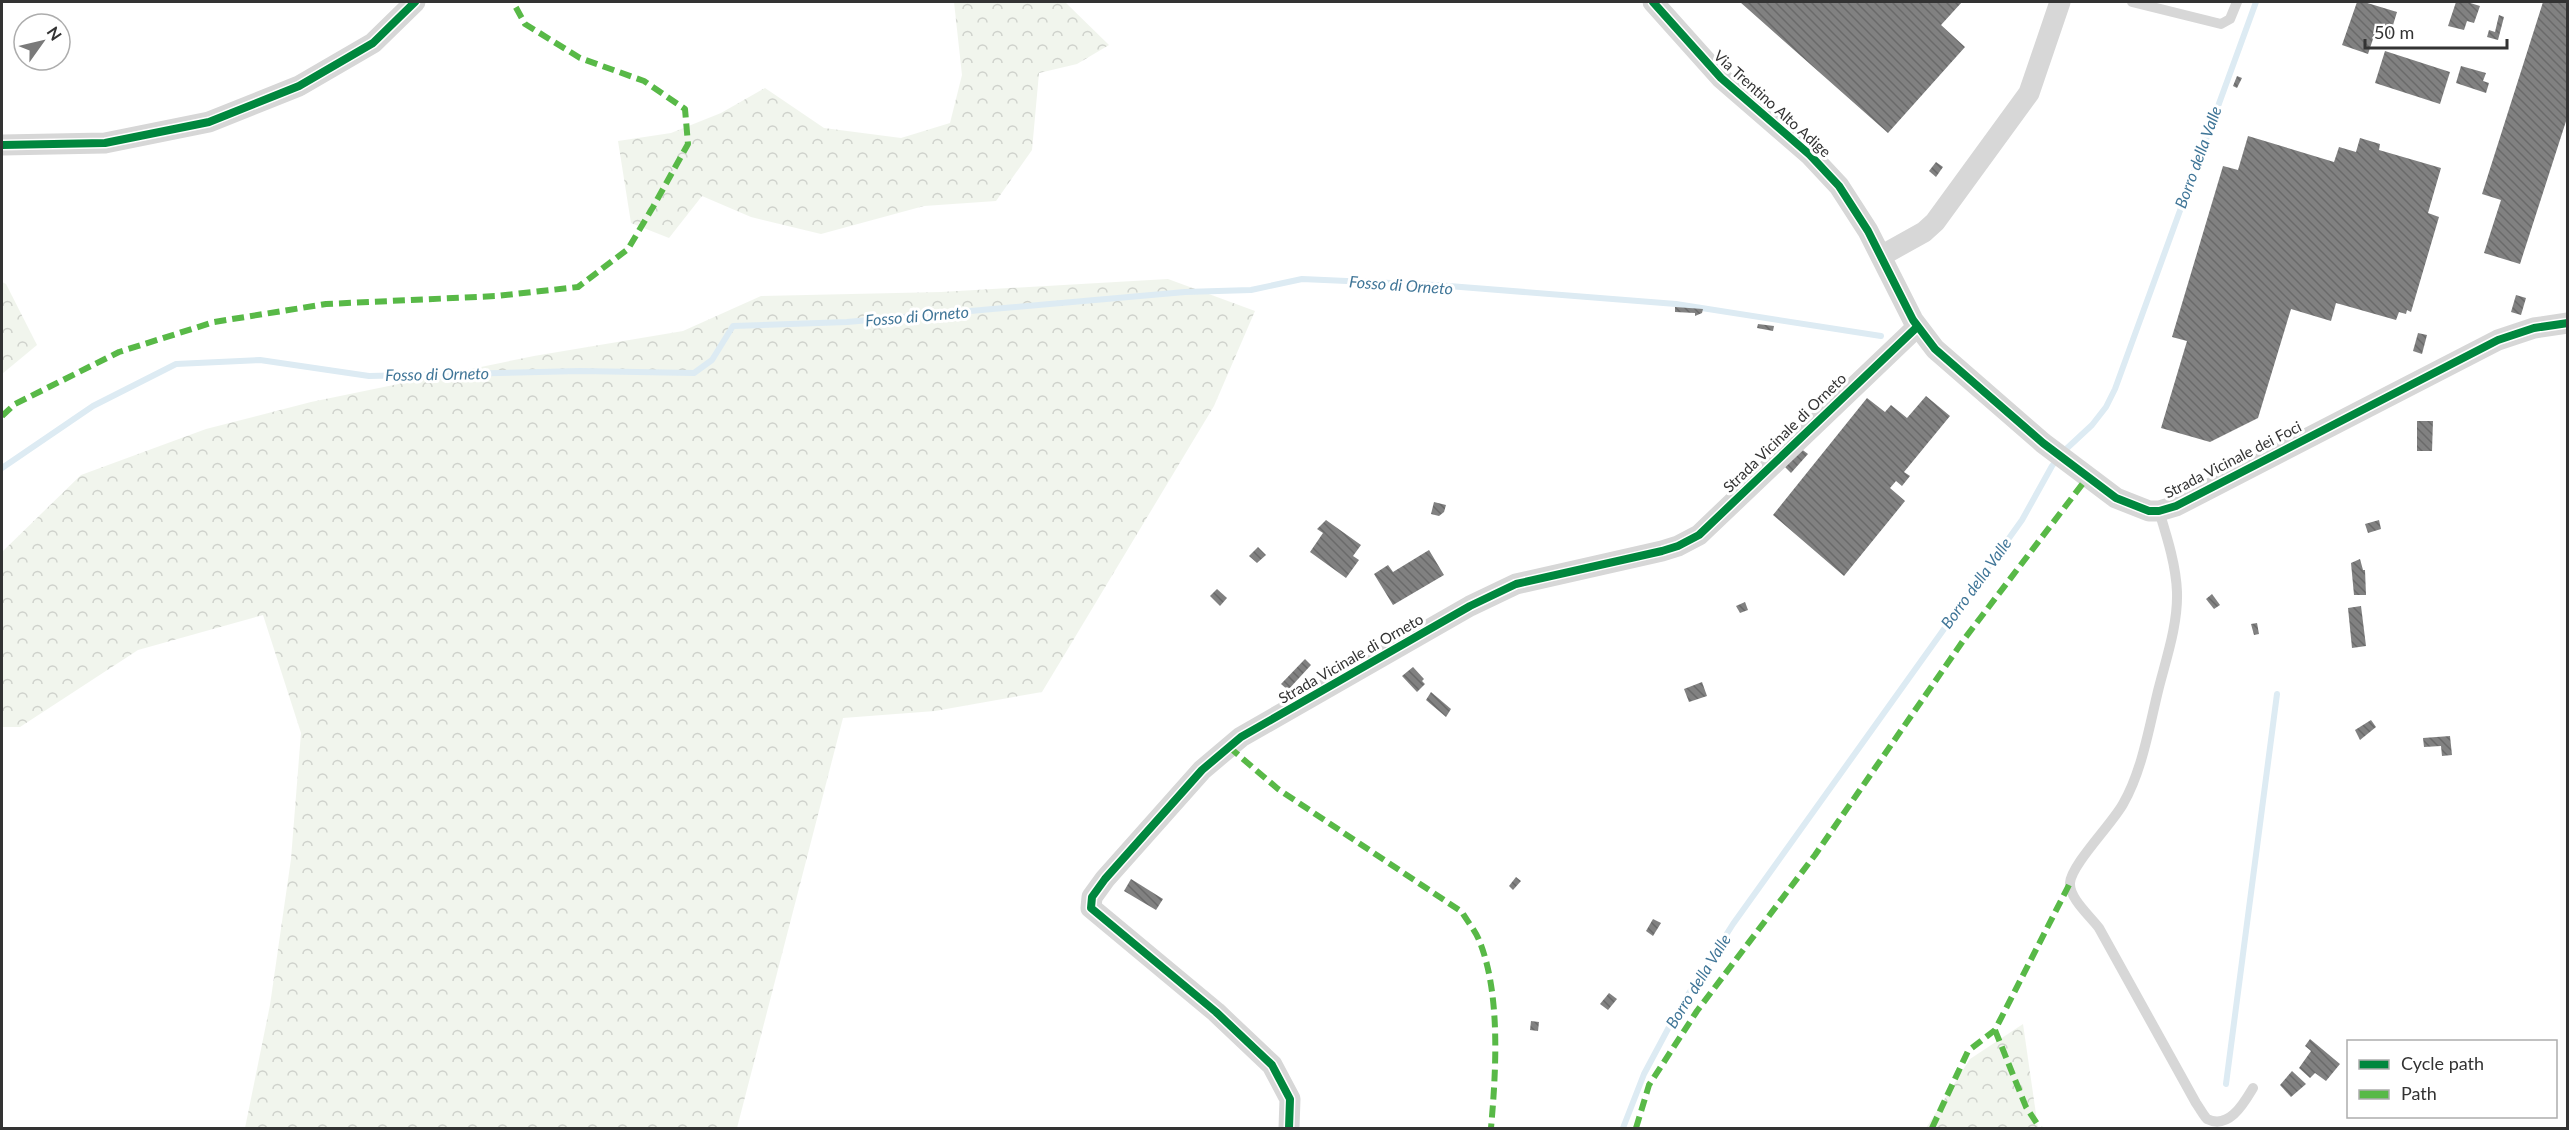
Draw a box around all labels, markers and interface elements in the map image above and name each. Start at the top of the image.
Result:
north arrow [12,12,72,72]
scale bar [2365,12,2508,50]
text: 50 m [2374,21,2414,43]
text: N [44,23,66,44]
street label: Via Trentino Alto Adige [1711,46,1835,161]
water label: Borro della Valle [2170,103,2225,210]
water label: Fosso di Orneto [1349,271,1454,298]
water label: Fosso di Orneto [864,302,970,329]
water label: Fosso di Orneto [385,363,489,384]
street label: Strada Vicinale di Orneto [1719,369,1850,496]
street label: Strada Vicinale dei Foci [2161,417,2304,502]
water label: Borro della Valle [1936,533,2015,632]
street label: Strada Vicinale di Orneto [1275,609,1426,707]
water label: Borro della Valle [1661,930,1734,1031]
legend [2347,1040,2557,1118]
text: Cycle path [2401,1052,2484,1074]
text: Path [2401,1082,2437,1104]

